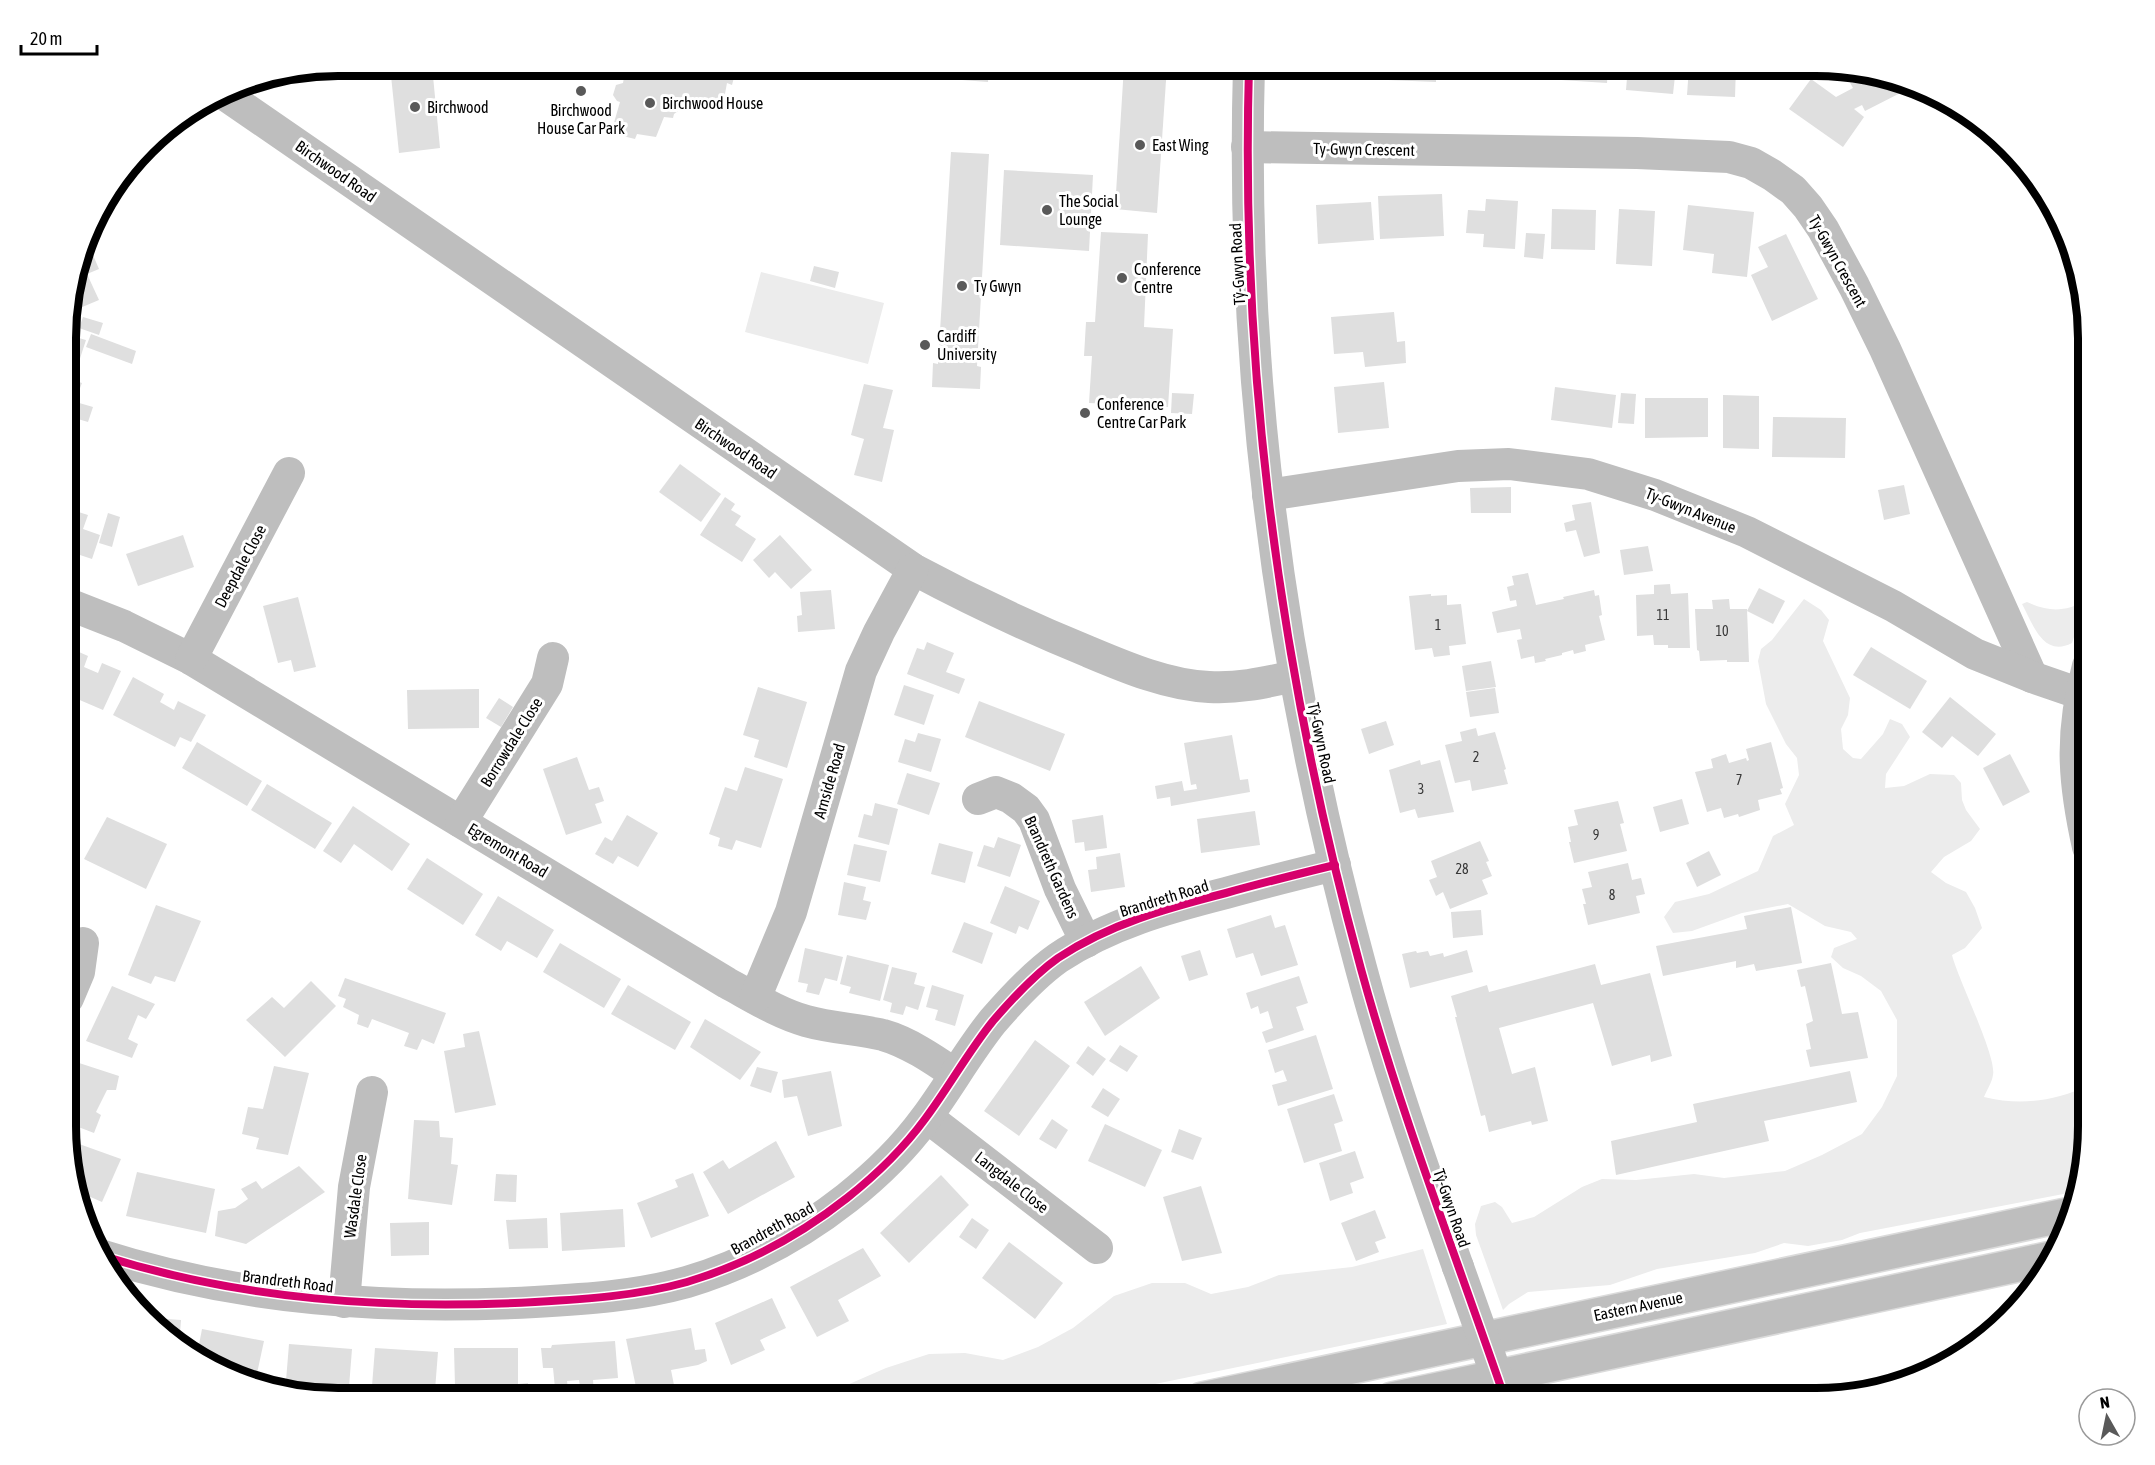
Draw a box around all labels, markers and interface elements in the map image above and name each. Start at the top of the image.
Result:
scale bar [21,18,98,56]
text: 20 m [30,28,62,49]
marker: Birchwood House Car Park [574,84,588,98]
place label: Birchwood House [662,94,763,112]
marker: Birchwood House [643,96,657,110]
place label: Birchwood [427,98,489,116]
marker: Birchwood [408,100,422,114]
place label: Birchwood House Car Park [537,101,625,137]
place label: East Wing [1152,136,1209,155]
street label: Birchwood Road [292,137,380,205]
marker: East Wing [1133,138,1147,152]
street label: Ty-Gwyn Crescent [1313,139,1416,160]
place label: The Social Lounge [1059,192,1119,229]
marker: The Social Lounge [1040,203,1054,217]
street label: Ty-Gwyn Crescent [1805,212,1871,311]
street label: Tŷ-Gwyn Road [1226,222,1249,305]
place label: Conference Centre [1134,260,1201,296]
marker: Conference Centre [1115,271,1129,285]
place label: Ty Gwyn [974,277,1022,296]
marker: Ty Gwyn [955,279,969,293]
place label: Cardiff University [937,327,997,364]
marker: Cardiff University [918,338,932,352]
place label: Conference Centre Car Park [1097,395,1186,431]
marker: Conference Centre Car Park [1078,406,1092,420]
street label: Birchwood Road [692,414,780,482]
street label: Ty-Gwyn Avenue [1643,484,1739,537]
street label: Deepdale Close [211,521,270,611]
house number: 11 [1656,607,1670,623]
house number: 1 [1435,617,1441,633]
house number: 10 [1715,623,1729,639]
street label: Borrowdale Close [476,694,546,790]
street label: Tŷ-Gwyn Road [1304,701,1339,785]
street label: Arnside Road [810,741,848,821]
house number: 2 [1473,749,1479,765]
house number: 7 [1736,772,1742,788]
house number: 3 [1418,781,1424,797]
street label: Brandreth Gardens [1021,813,1083,921]
street label: Egremont Road [464,819,551,882]
house number: 9 [1593,827,1599,843]
house number: 28 [1455,861,1469,877]
street label: Brandreth Road [1117,876,1211,920]
house number: 8 [1609,887,1616,903]
street label: Langdale Close [971,1148,1052,1217]
street label: Wasdale Close [340,1153,370,1239]
street label: Tŷ-Gwyn Road [1429,1166,1474,1250]
street label: Brandreth Road [727,1198,817,1258]
street label: Brandreth Road [241,1266,335,1296]
street label: Eastern Avenue [1592,1288,1684,1324]
north arrow [2077,1387,2137,1447]
text: N [2099,1393,2111,1412]

